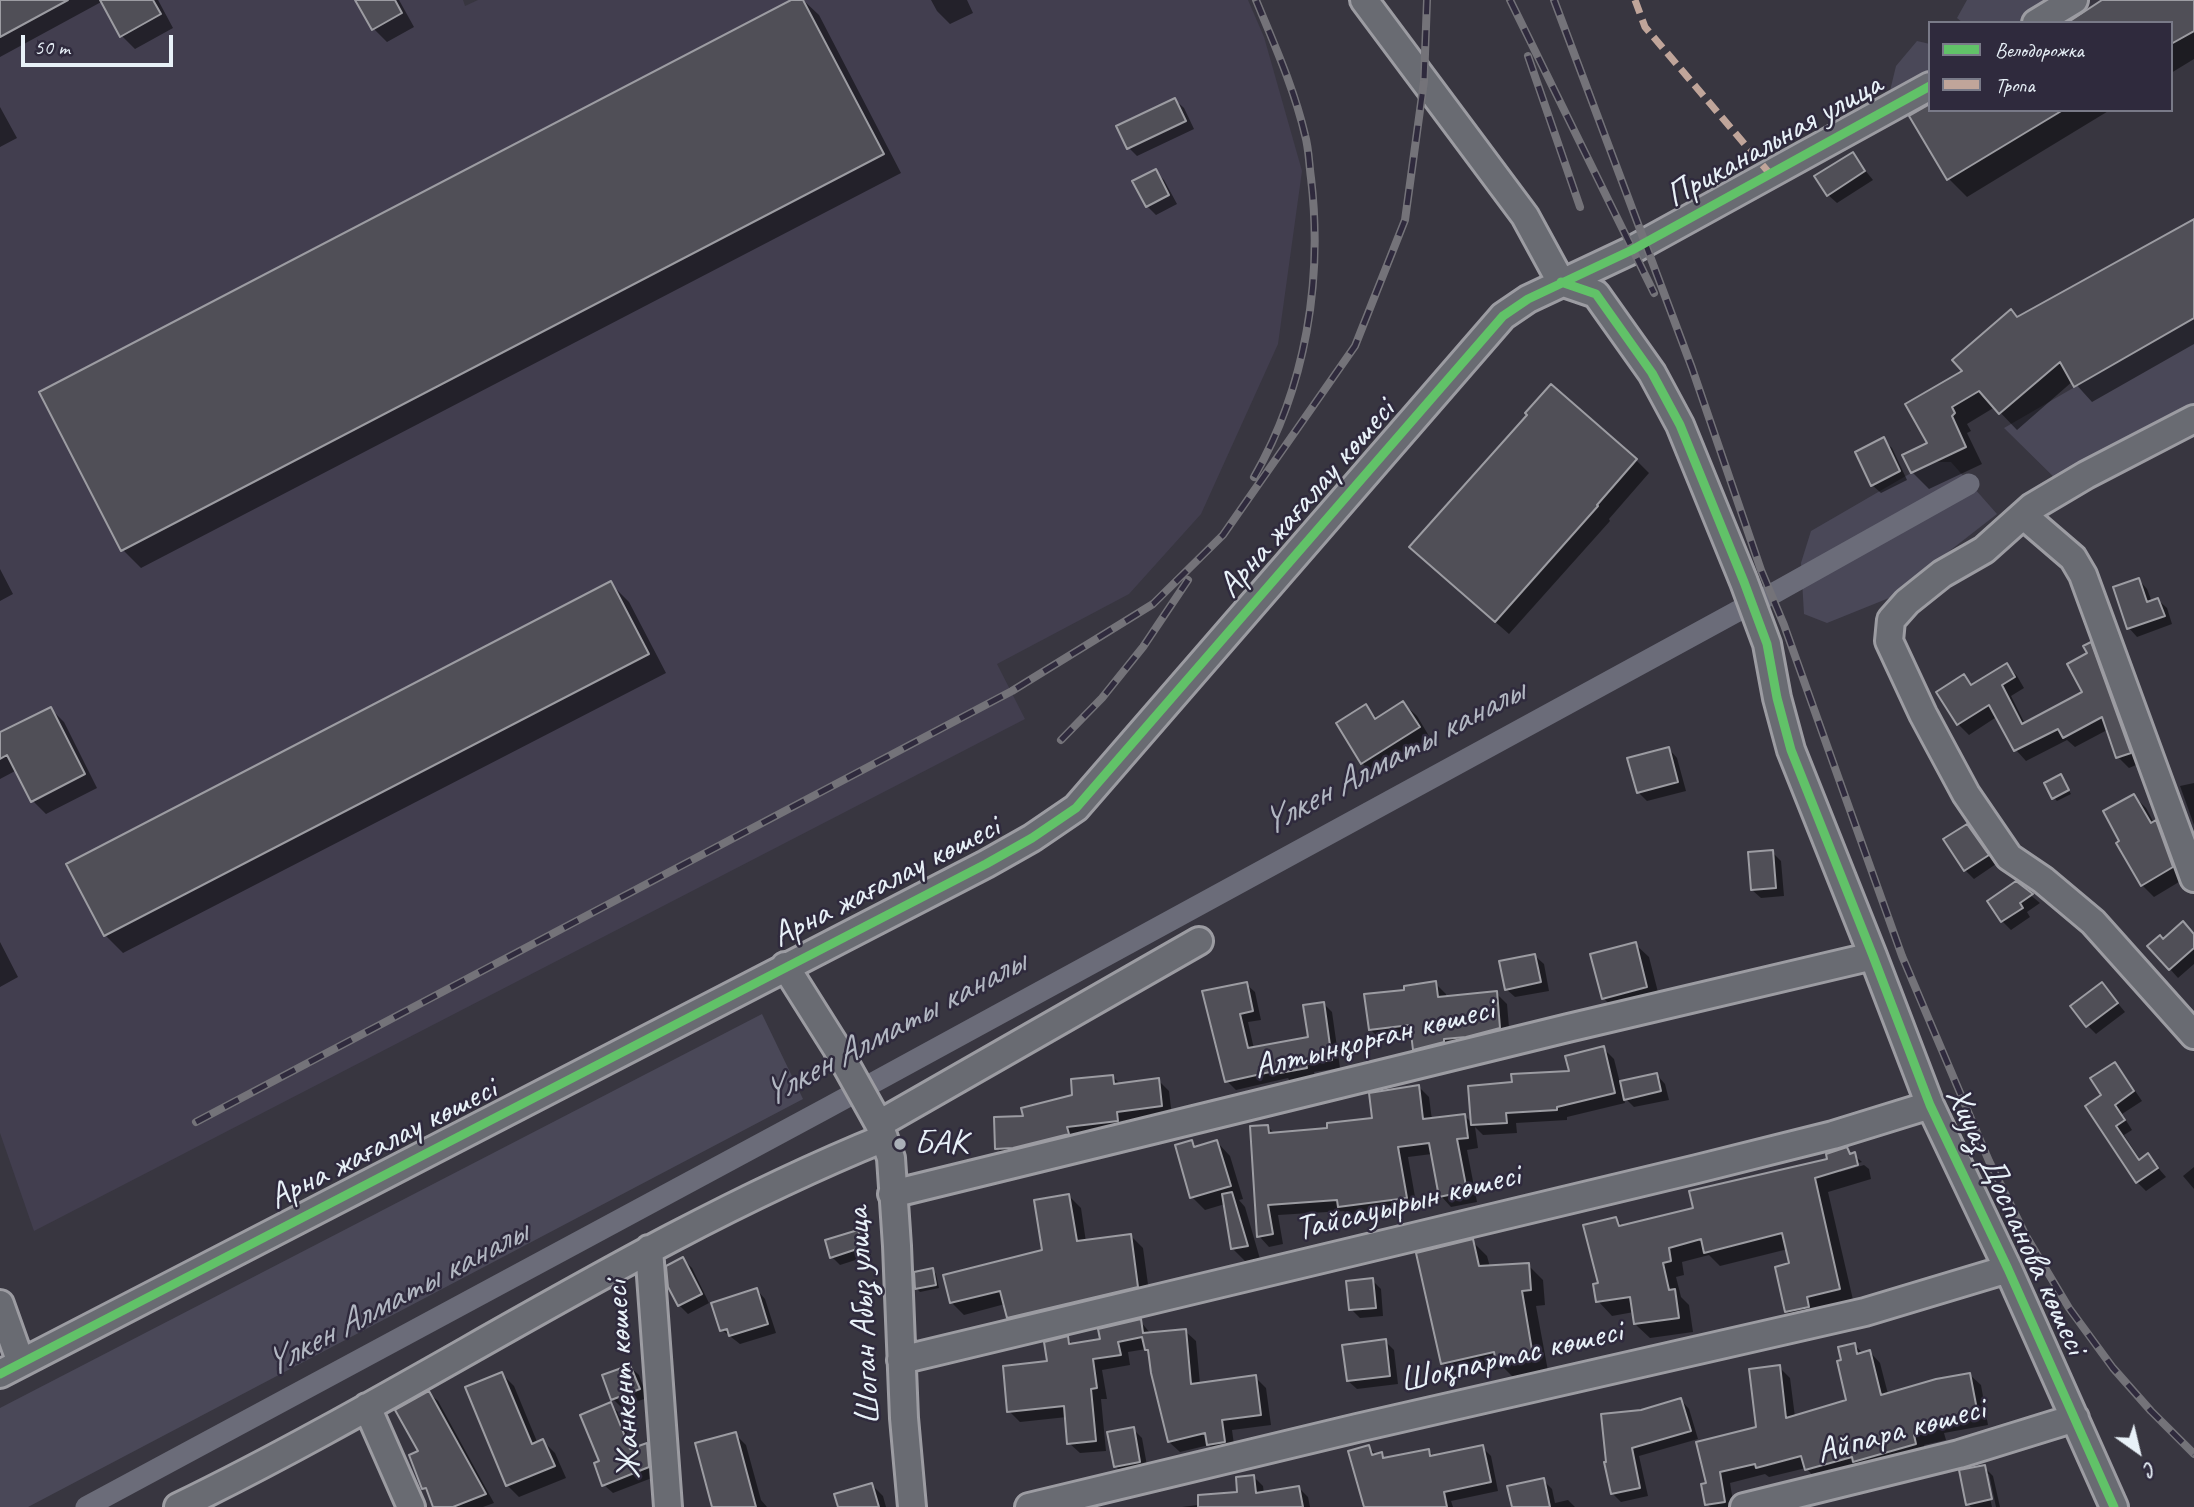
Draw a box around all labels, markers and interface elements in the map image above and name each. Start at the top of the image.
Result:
scale bar [24,21,177,65]
legend [1928,21,2173,112]
text: 50 m [34,34,70,60]
text: Велодорожка [1995,37,2084,63]
street label: Приканальная улица [1659,64,1889,218]
text: Тропа [1995,72,2035,98]
street label: Арна жағалау көшесі [1209,391,1405,607]
water label: Үлкен Алматы каналы [1254,670,1532,846]
street label: Арна жағалау көшесі [765,807,1007,957]
water label: Үлкен Алматы каналы [755,941,1033,1117]
street label: Алтынқорған көшесі [1250,989,1498,1089]
street label: Арна жағалау көшесі [262,1069,504,1219]
street label: Хиуаз Доспанова көшесі [1936,1080,2096,1362]
place label: БАК [914,1123,967,1165]
marker: БАК [892,1136,908,1152]
street label: Тайсауырын көшесі [1291,1155,1525,1251]
street label: Шоган Абыз улица [837,1206,891,1426]
water label: Үлкен Алматы каналы [257,1211,535,1387]
street label: Жанкент көшесі [596,1279,652,1481]
street label: Шоқпартас көшесі [1395,1311,1627,1403]
street label: Айпара көшесі [1812,1388,1990,1474]
north arrow [2103,1416,2173,1486]
text: С [2139,1456,2160,1481]

